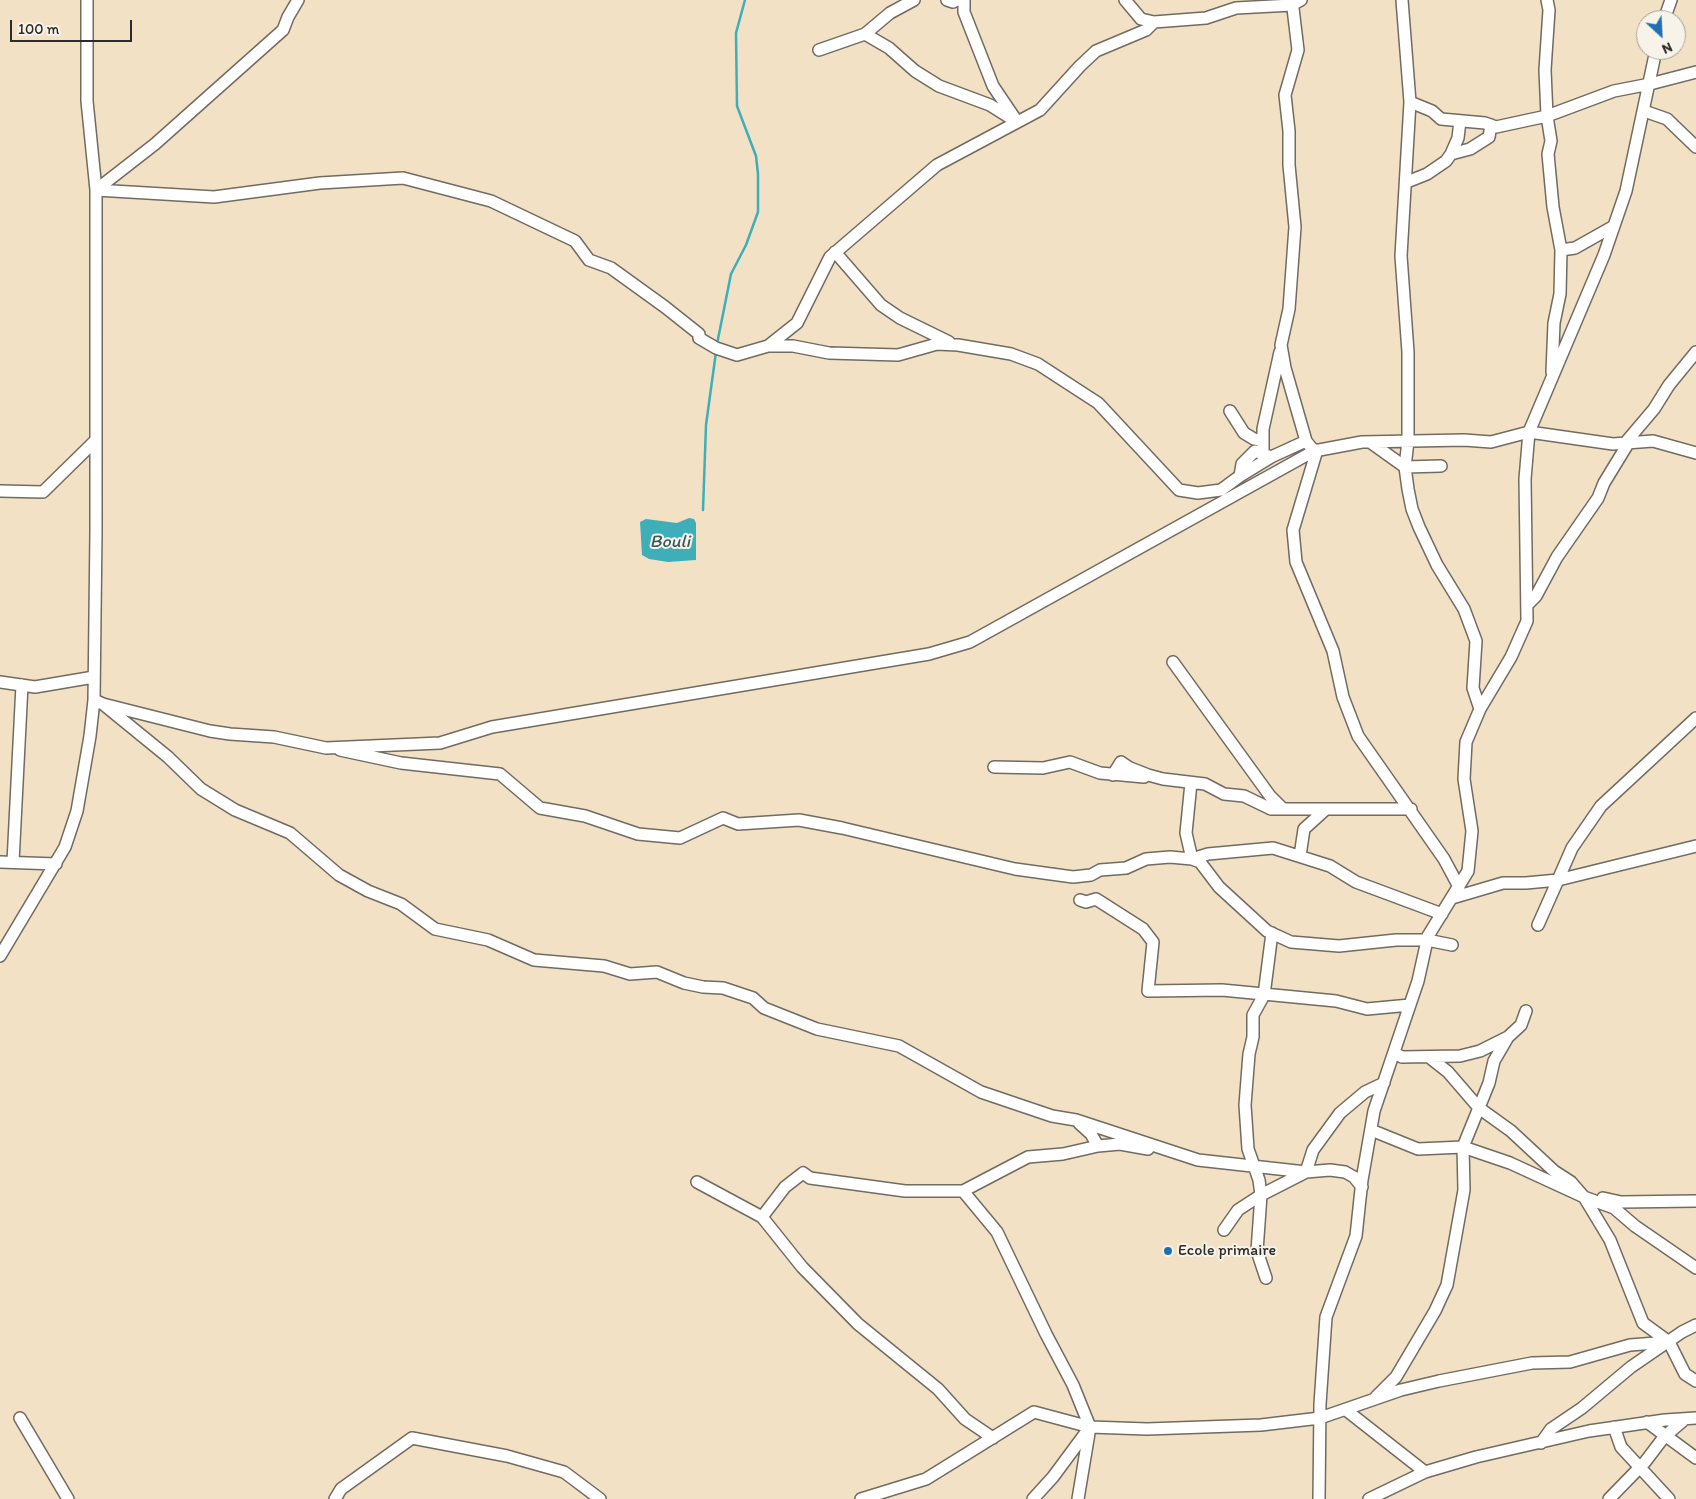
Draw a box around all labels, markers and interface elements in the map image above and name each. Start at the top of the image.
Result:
scale bar [12,10,135,42]
north arrow [1636,10,1686,60]
text: 100 m [18,20,59,38]
text: N [1659,38,1675,58]
water label: Bouli [650,531,690,553]
place label: Ecole primaire [1178,1241,1276,1261]
marker: Ecole primaire [1162,1245,1174,1257]

